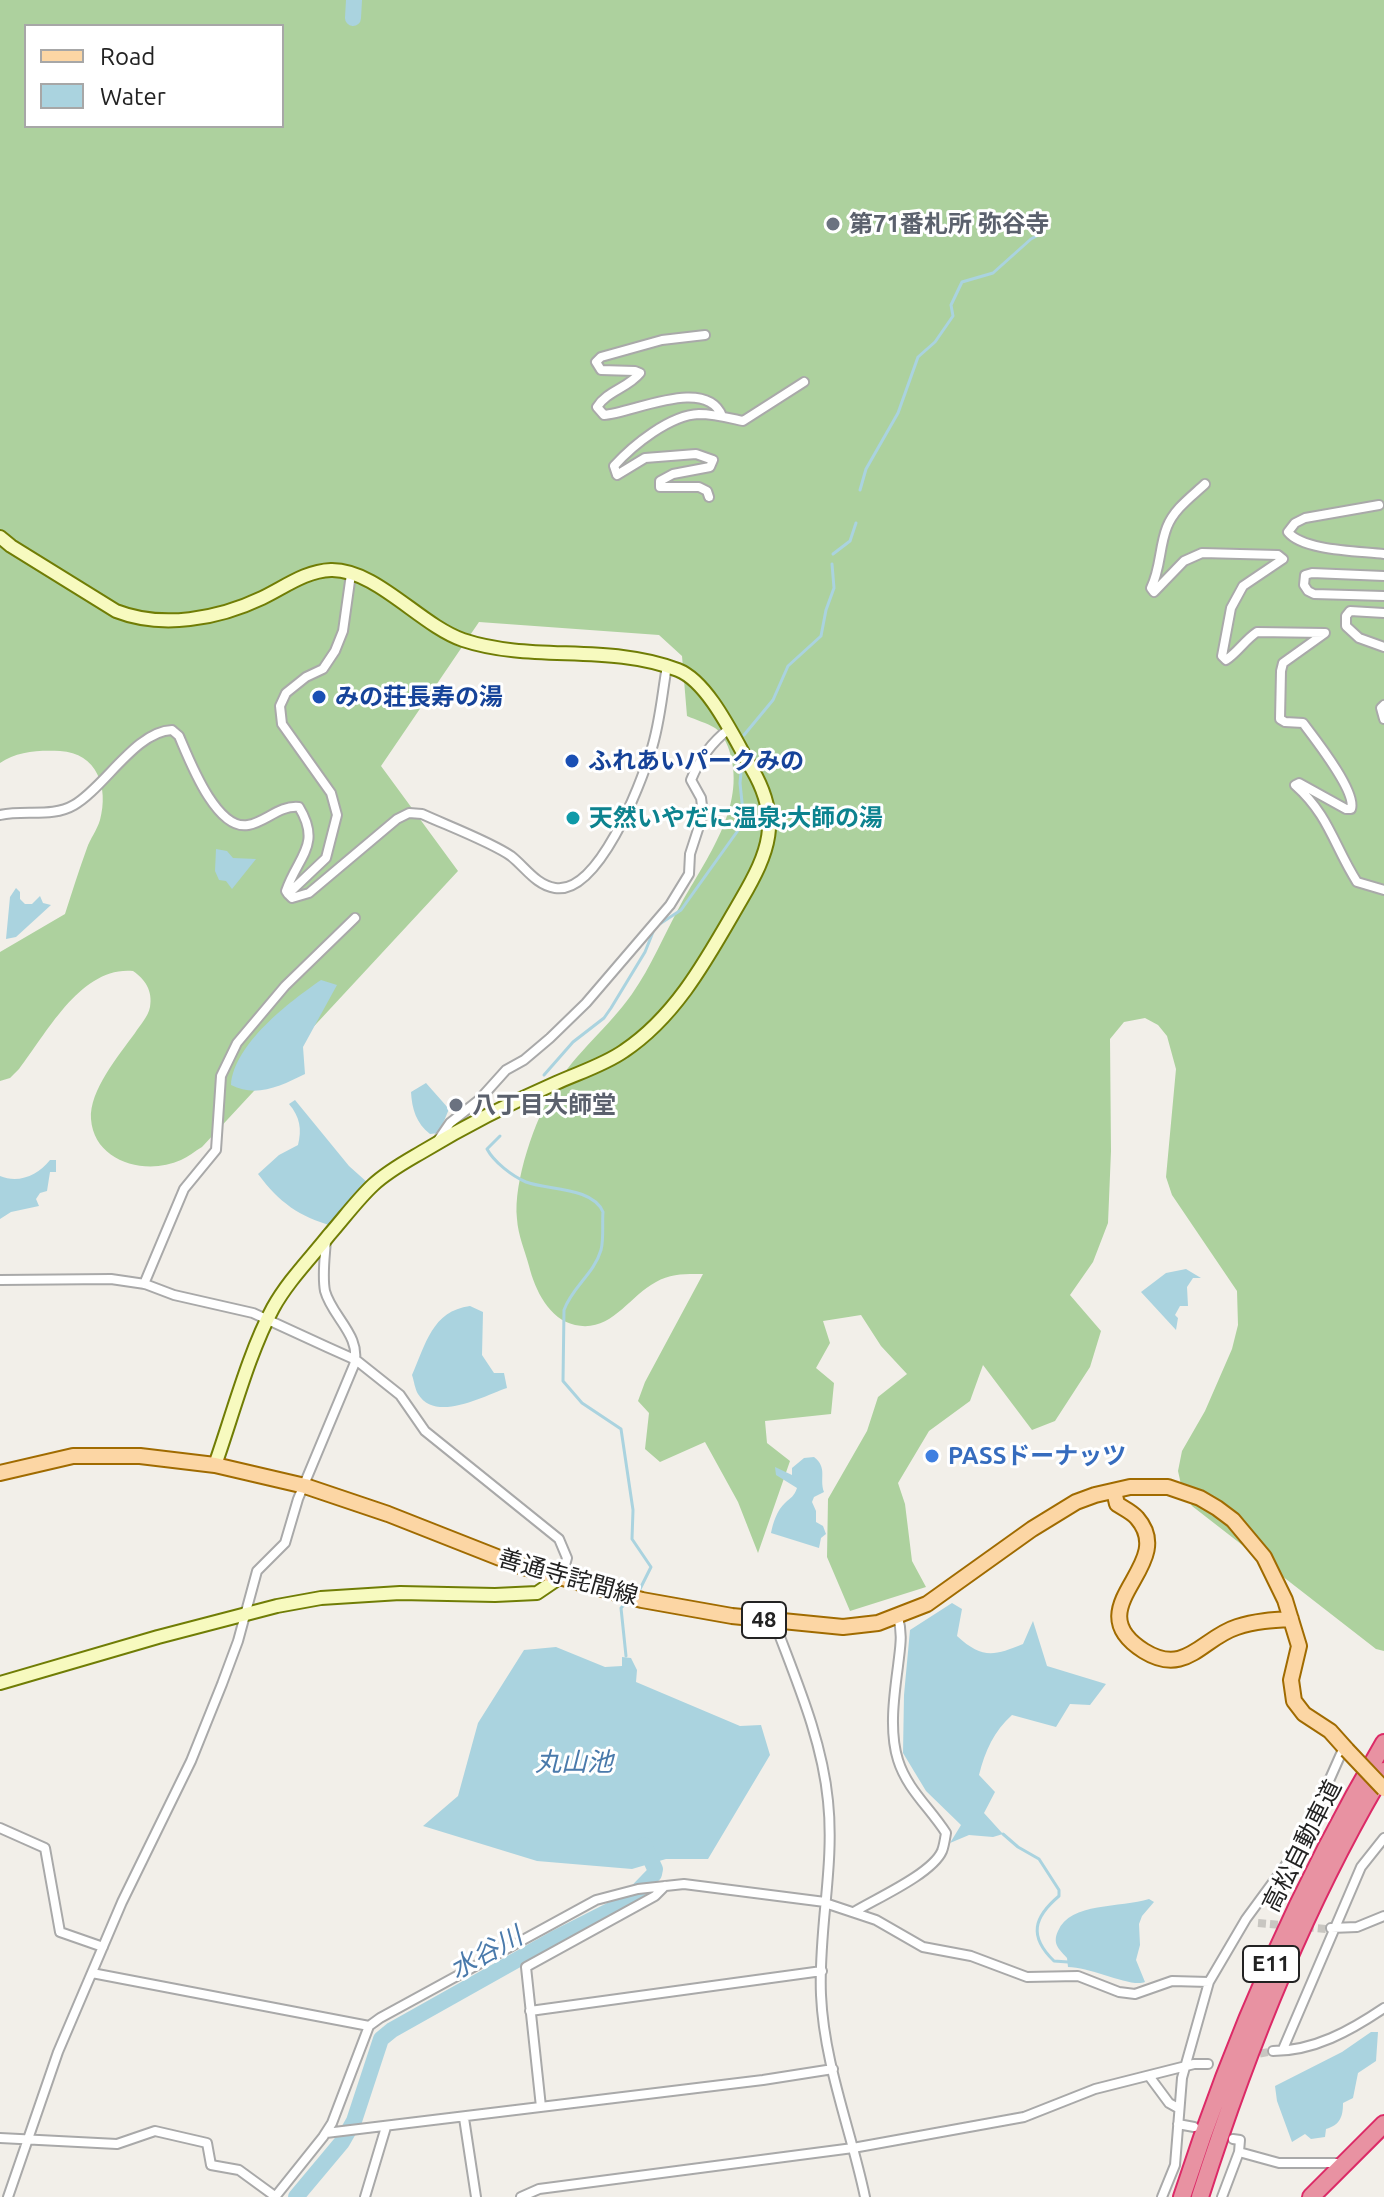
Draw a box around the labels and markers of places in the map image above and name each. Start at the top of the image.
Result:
place label: 第71番札所 弥谷寺 [849,210,1050,238]
marker: 第71番札所 弥谷寺 [824,215,842,233]
place label: みの荘長寿の湯 [335,683,503,711]
marker: みの荘長寿の湯 [310,688,328,706]
place label: ふれあいパークみの [588,747,804,775]
marker: ふれあいパークみの [563,752,581,770]
place label: 天然いやだに温泉;大師の湯 [589,804,883,832]
marker: 天然いやだに温泉;大師の湯 [564,809,582,827]
place label: 八丁目大師堂 [472,1091,616,1119]
marker: 八丁目大師堂 [447,1096,465,1114]
place label: PASSドーナッツ [948,1442,1126,1470]
marker: PASSドーナッツ [923,1447,941,1465]

